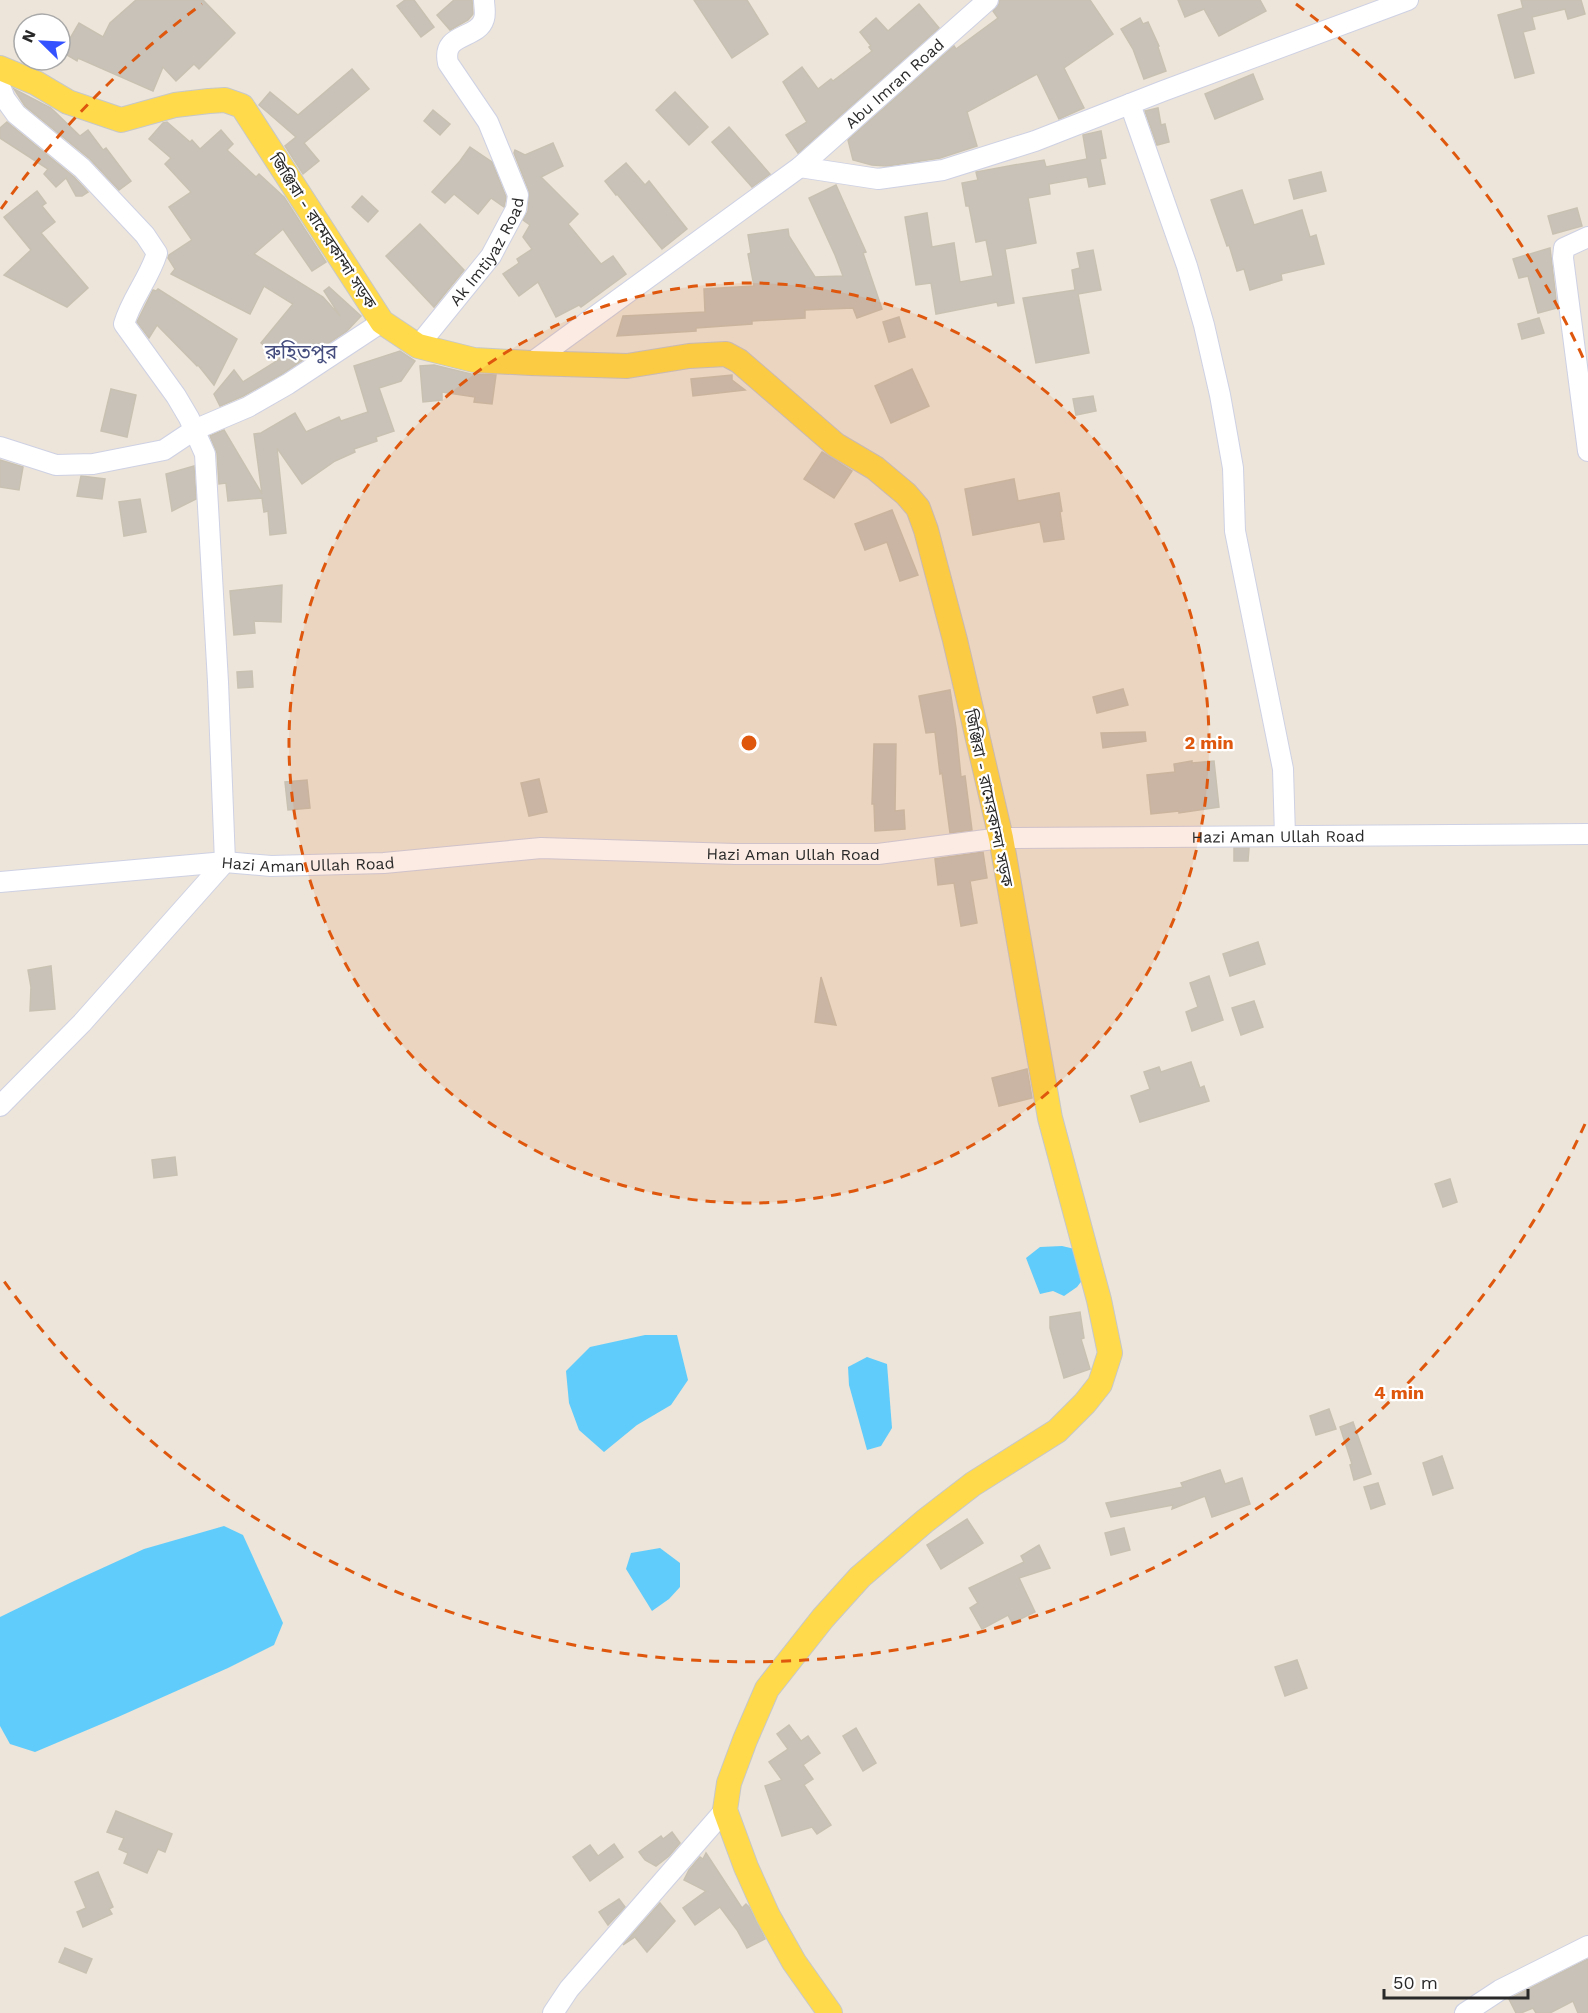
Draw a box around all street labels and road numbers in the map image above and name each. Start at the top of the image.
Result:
street label: Abu Imran Road [841,34,948,132]
street label: জিঞ্জিরা - রামেরকান্দা সড়ক [265,149,381,313]
street label: Ak Imtiyaz Road [445,196,527,309]
street label: জিঞ্জিরা - রামেরকান্দা সড়ক [961,706,1017,890]
street label: Hazi Aman Ullah Road [1191,826,1365,846]
street label: Hazi Aman Ullah Road [706,844,880,864]
street label: Hazi Aman Ullah Road [221,852,395,876]

